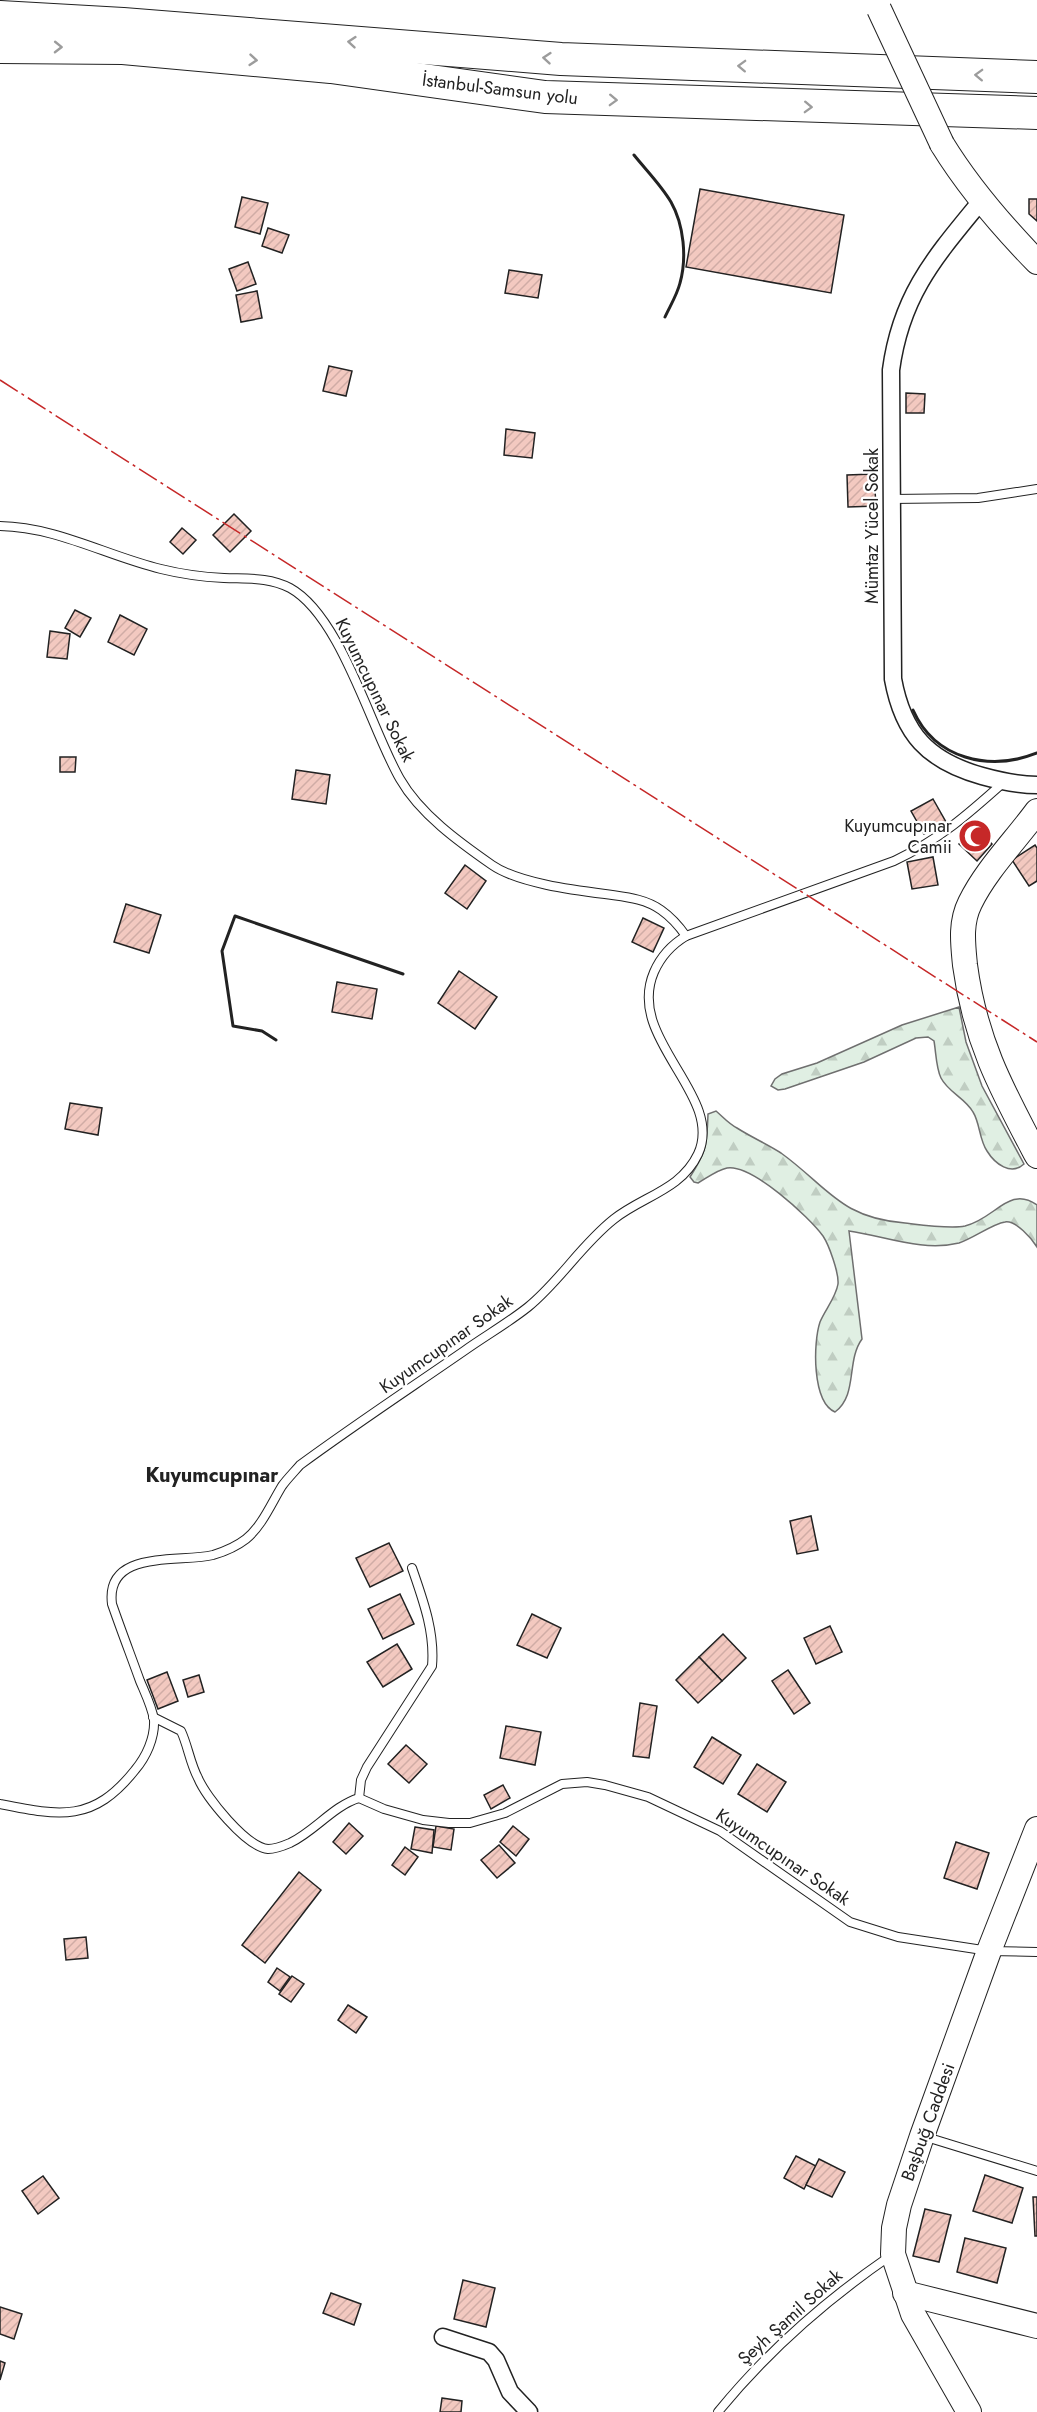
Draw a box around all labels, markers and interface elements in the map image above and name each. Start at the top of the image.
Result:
one-way arrow [348,36,357,49]
one-way arrow [54,41,63,53]
one-way arrow [542,52,551,65]
one-way arrow [248,53,258,66]
one-way arrow [737,60,746,72]
street label: İstanbul-Samsun yolu [421,67,579,111]
one-way arrow [974,68,983,81]
one-way arrow [609,93,618,106]
one-way arrow [804,100,813,113]
street label: Mümtaz Yücel Sokak [859,448,885,604]
street label: Kuyumcupınar Sokak [329,614,421,766]
place label: Kuyumcupınar Camii [844,813,953,860]
mosque icon: Kuyumcupınar Camii [957,818,993,854]
street label: Kuyumcupınar Sokak [374,1288,518,1400]
district label: Kuyumcupınar [146,1461,279,1490]
street label: Kuyumcupınar Sokak [711,1802,856,1912]
street label: Başbuğ Caddesi [895,2059,961,2185]
street label: Şeyh Şamil Sokak [732,2263,848,2371]

